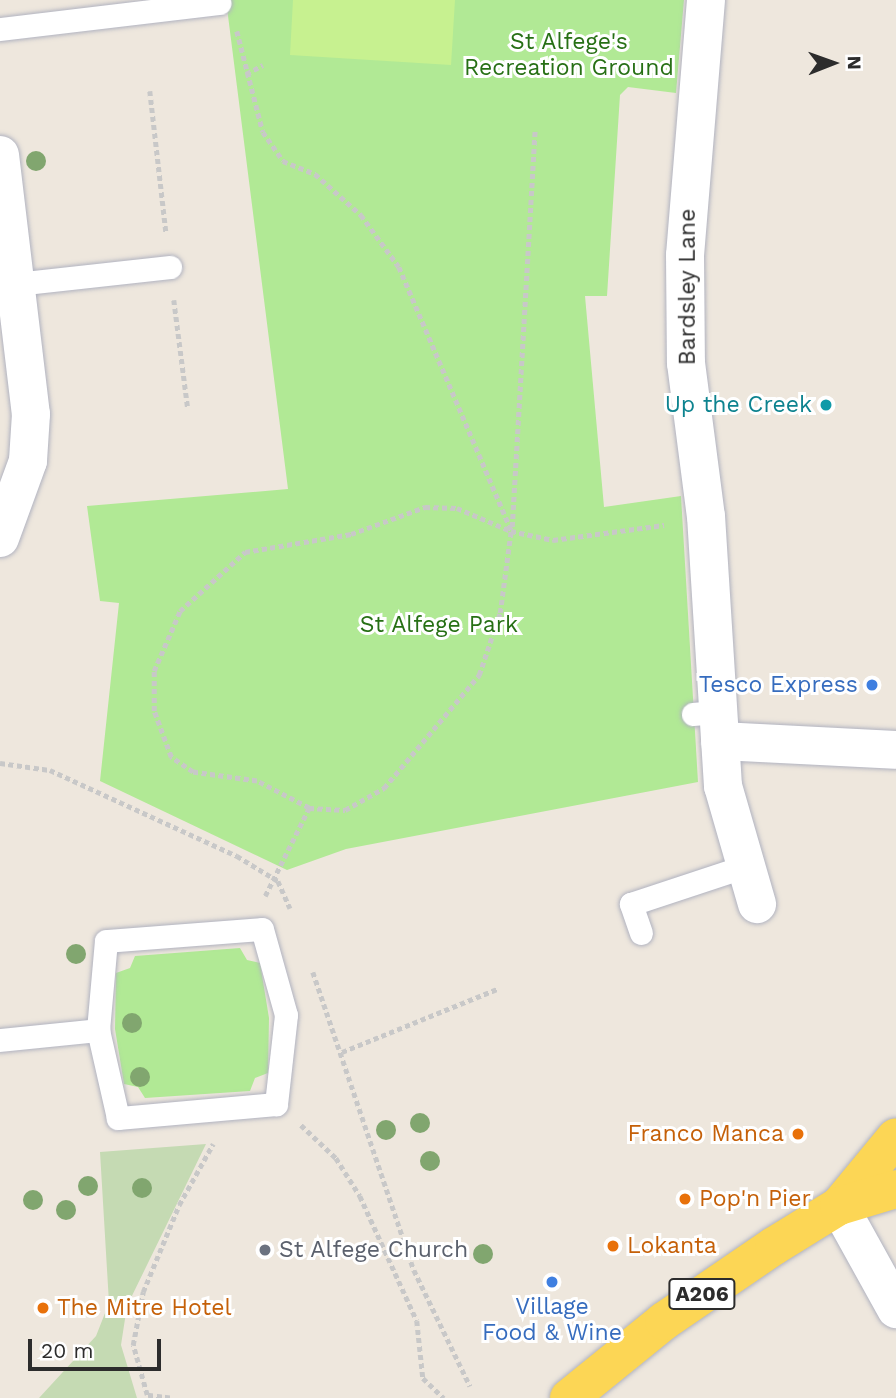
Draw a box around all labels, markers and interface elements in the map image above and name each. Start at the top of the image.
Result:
park label: St Alfege's Recreation Ground [464,28,674,82]
north arrow [798,28,868,98]
text: N [843,55,866,70]
street label: Bardsley Lane [674,208,702,366]
place label: Up the Creek [664,391,812,419]
marker: Up the Creek [818,397,834,413]
park label: St Alfege Park [359,611,519,639]
place label: Tesco Express [699,671,858,699]
marker: Tesco Express [864,677,880,693]
place label: Franco Manca [627,1120,784,1148]
marker: Franco Manca [790,1126,806,1142]
place label: Pop'n Pier [699,1185,811,1213]
marker: Pop'n Pier [677,1191,693,1207]
place label: Lokanta [627,1232,717,1260]
place label: St Alfege Church [279,1236,469,1264]
marker: Lokanta [605,1238,621,1254]
marker: St Alfege Church [257,1242,273,1258]
marker: Village Food & Wine [544,1274,560,1290]
road number: A206 [667,1276,737,1312]
place label: Village Food & Wine [482,1293,622,1347]
place label: The Mitre Hotel [57,1294,232,1322]
marker: The Mitre Hotel [35,1300,51,1316]
scale bar [32,1324,164,1368]
text: 20 m [41,1338,93,1363]

